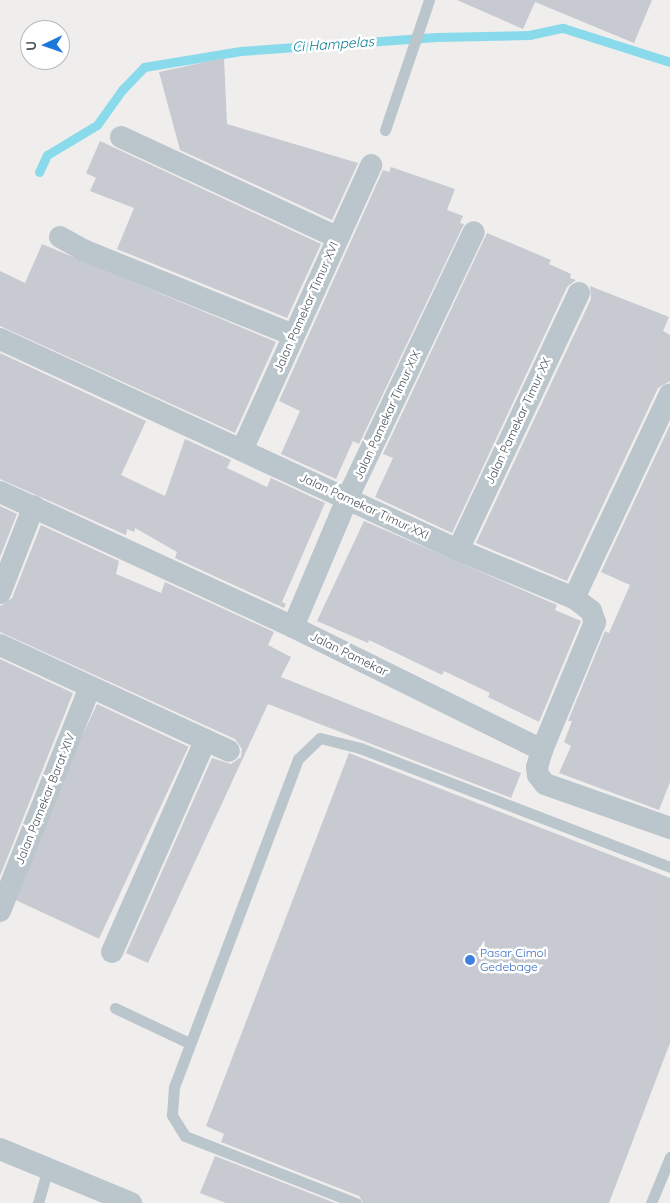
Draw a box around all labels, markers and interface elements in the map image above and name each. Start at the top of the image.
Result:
north arrow [20,20,70,70]
water label: Ci Hampelas [292,33,374,55]
text: U [22,40,40,51]
street label: Jalan Pamekar Timur XVI [271,239,341,375]
street label: Jalan Pamekar Timur XIX [351,348,423,482]
street label: Jalan Pamekar Timur XX [482,355,554,487]
street label: Jalan Pamekar Timur XXI [297,470,431,542]
street label: Jalan Pamekar [308,629,390,679]
street label: Jalan Pamekar Barat XIV [12,731,78,867]
place label: Pasar Cimol Gedebage [480,946,547,974]
marker: Pasar Cimol Gedebage [464,954,476,966]

